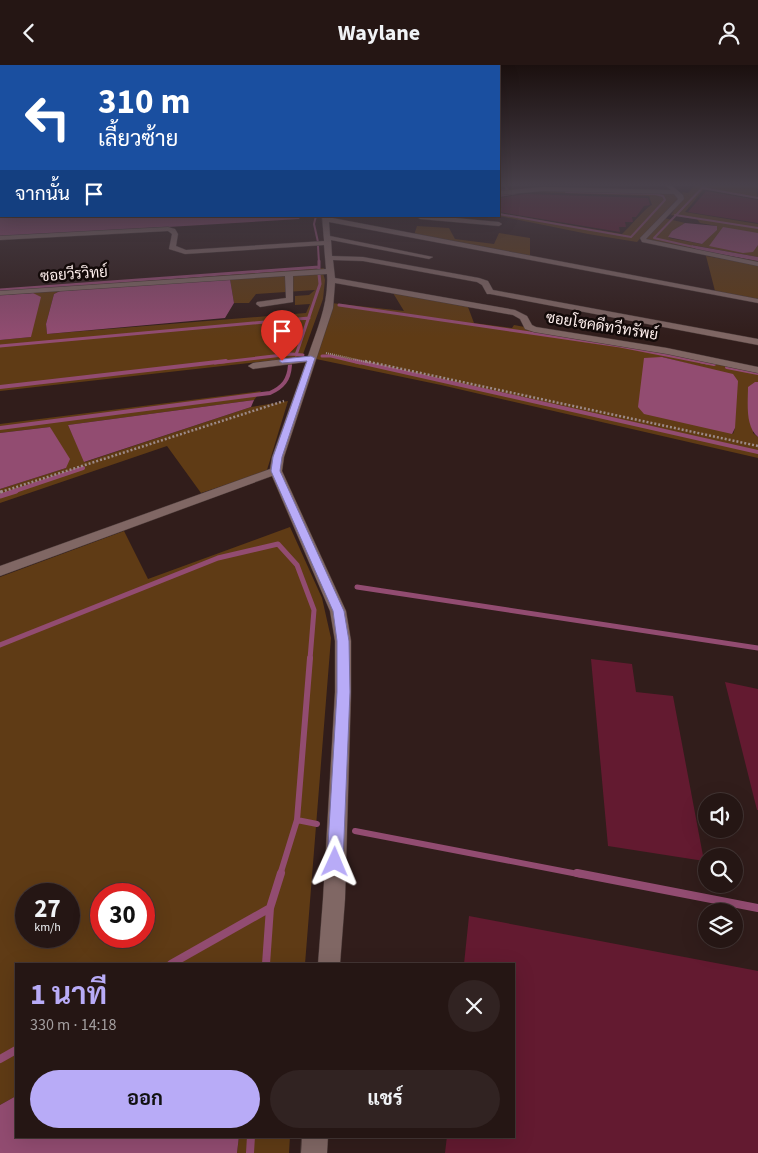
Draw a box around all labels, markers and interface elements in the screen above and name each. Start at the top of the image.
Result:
text: Waylane [338,17,420,49]
icon: back [15,19,43,47]
icon: person [715,19,743,47]
text: 310 m [98,77,190,127]
icon: left [15,85,80,150]
text: เลี้ยวซ้าย [98,123,178,155]
icon: arrive [80,180,108,208]
text: จากนั้น [15,181,70,208]
street label: ซอยวีรวิทย์ [40,262,109,287]
street label: ซอยโชคดีทวีทรัพย์ [544,307,660,346]
pin [261,310,303,361]
icon: arrive [268,317,296,345]
map controls [698,793,743,948]
button: sound [698,793,743,838]
position arrow [308,835,360,887]
button: search [698,848,743,893]
speed limit sign: 30 [90,883,155,948]
text: 27 [34,891,61,927]
button: layers [698,903,743,948]
text: km/h [34,919,61,936]
text: 1 นาที [30,973,107,1016]
button: close [448,980,500,1032]
text: 330 m · 14:18 [30,1014,117,1036]
button: ออก [30,1070,260,1128]
button: แชร์ [270,1070,500,1128]

